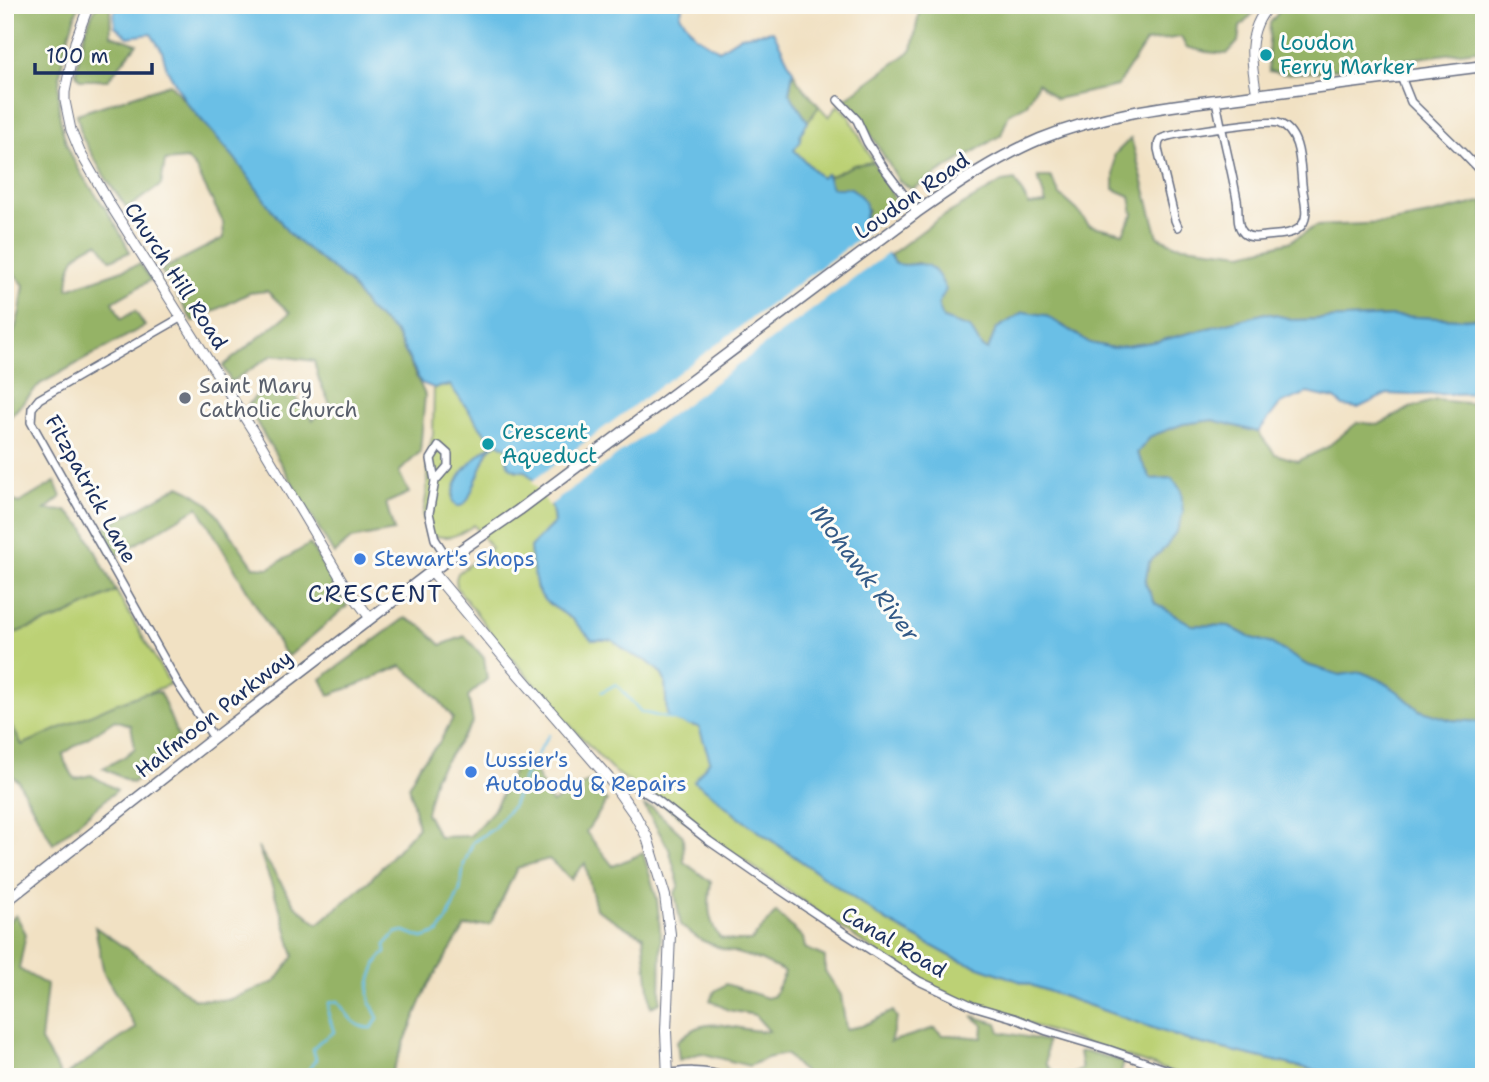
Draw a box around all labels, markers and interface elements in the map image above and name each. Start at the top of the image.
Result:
place label: Loudon Ferry Marker [1280,29,1415,81]
scale bar [35,32,152,76]
text: 100 m [46,42,109,70]
marker: Loudon Ferry Marker [1258,47,1274,63]
street label: Loudon Road [849,146,975,246]
street label: Church Hill Road [118,197,234,355]
place label: Saint Mary Catholic Church [199,372,358,424]
marker: Saint Mary Catholic Church [177,390,193,406]
street label: Fitzpatrick Lane [39,410,143,568]
place label: Crescent Aqueduct [502,418,597,470]
marker: Crescent Aqueduct [480,436,496,452]
water label: Mohawk River [804,499,927,648]
place label: Stewart's Shops [374,545,535,573]
marker: Stewart's Shops [352,551,368,567]
district label: CRESCENT [308,578,444,610]
street label: Halfmoon Parkway [130,644,298,784]
place label: Lussier's Autobody & Repairs [485,746,687,798]
marker: Lussier's Autobody & Repairs [463,764,479,780]
street label: Canal Road [836,900,952,984]

